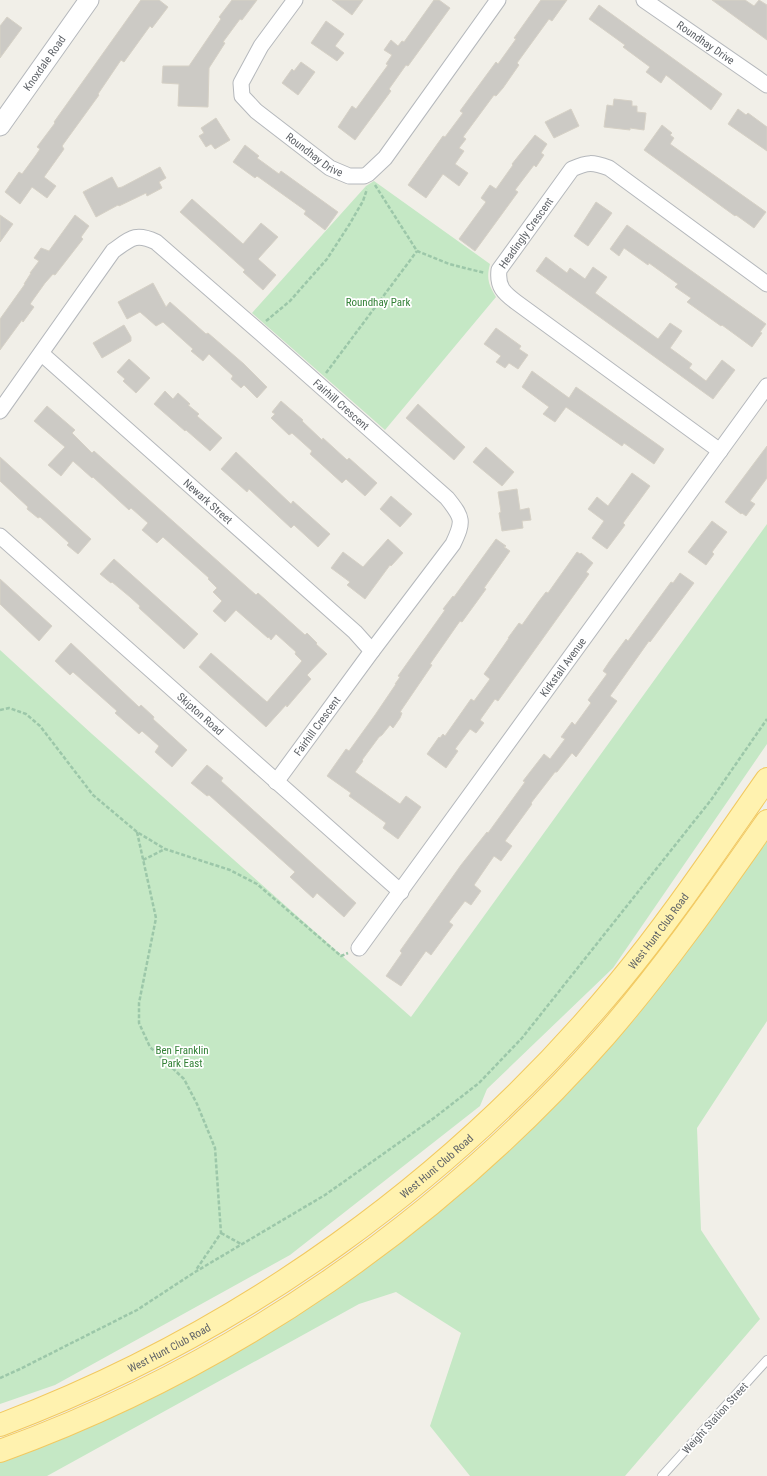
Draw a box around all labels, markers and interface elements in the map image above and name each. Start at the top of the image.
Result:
street label: Roundhay Drive [674,19,737,67]
street label: Knoxdale Road [21,33,69,93]
street label: Roundhay Drive [283,130,345,180]
street label: Headingly Crescent [496,195,556,271]
park label: Roundhay Park [346,296,410,309]
street label: Fairhill Crescent [310,377,372,433]
street label: Newark Street [180,477,235,527]
street label: Kirkstall Avenue [538,635,589,700]
street label: Skipton Road [174,690,226,738]
street label: Fairhill Crescent [292,694,343,758]
street label: West Hunt Club Road [626,891,692,972]
park label: Ben Franklin Park East [155,1044,209,1070]
street label: West Hunt Club Road [398,1132,476,1201]
street label: West Hunt Club Road [126,1321,213,1376]
street label: Weight Station Street [680,1380,751,1457]

